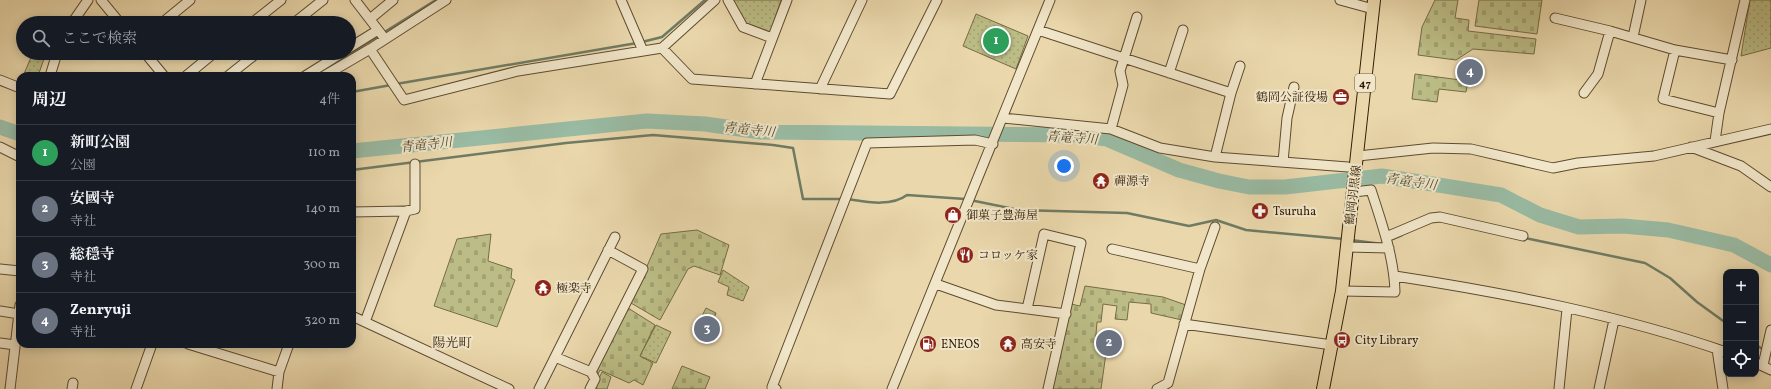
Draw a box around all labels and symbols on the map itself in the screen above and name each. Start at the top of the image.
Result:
pin: 1 [983,26,1009,56]
pin: 4 [1457,57,1483,87]
road number: 47 [1355,74,1375,92]
office icon: 鶴岡公証役場 [1331,87,1351,107]
place label: 鶴岡公証役場 [1256,90,1328,106]
water label: 青竜寺川 [722,119,778,143]
water label: 青竜寺川 [1045,128,1100,150]
water label: 青竜寺川 [399,134,455,158]
your location [1054,156,1074,176]
street label: 鶴岡羽黒線 [1342,164,1366,226]
water label: 青竜寺川 [1384,170,1440,196]
temple icon: 禪源寺 [1091,171,1111,191]
place label: 禪源寺 [1114,174,1150,190]
pharmacy icon: Tsuruha [1250,201,1270,221]
place label: Tsuruha [1273,204,1316,220]
shop icon: 御菓子豊海屋 [943,205,963,225]
place label: 御菓子豊海屋 [966,208,1038,224]
restaurant icon: コロッケ家 [955,245,975,265]
place label: コロッケ家 [978,248,1038,264]
temple icon: 極楽寺 [533,278,553,298]
place label: 極楽寺 [556,281,592,297]
pin: 3 [694,314,720,344]
pin: 2 [1096,328,1122,358]
bus stop icon: City Library [1332,330,1352,350]
place label: City Library [1355,333,1419,349]
fuel station icon: ENEOS [918,334,938,354]
temple icon: 高安寺 [998,334,1018,354]
district label: 陽光町 [432,335,472,353]
place label: ENEOS [941,337,980,353]
place label: 高安寺 [1021,337,1057,353]

